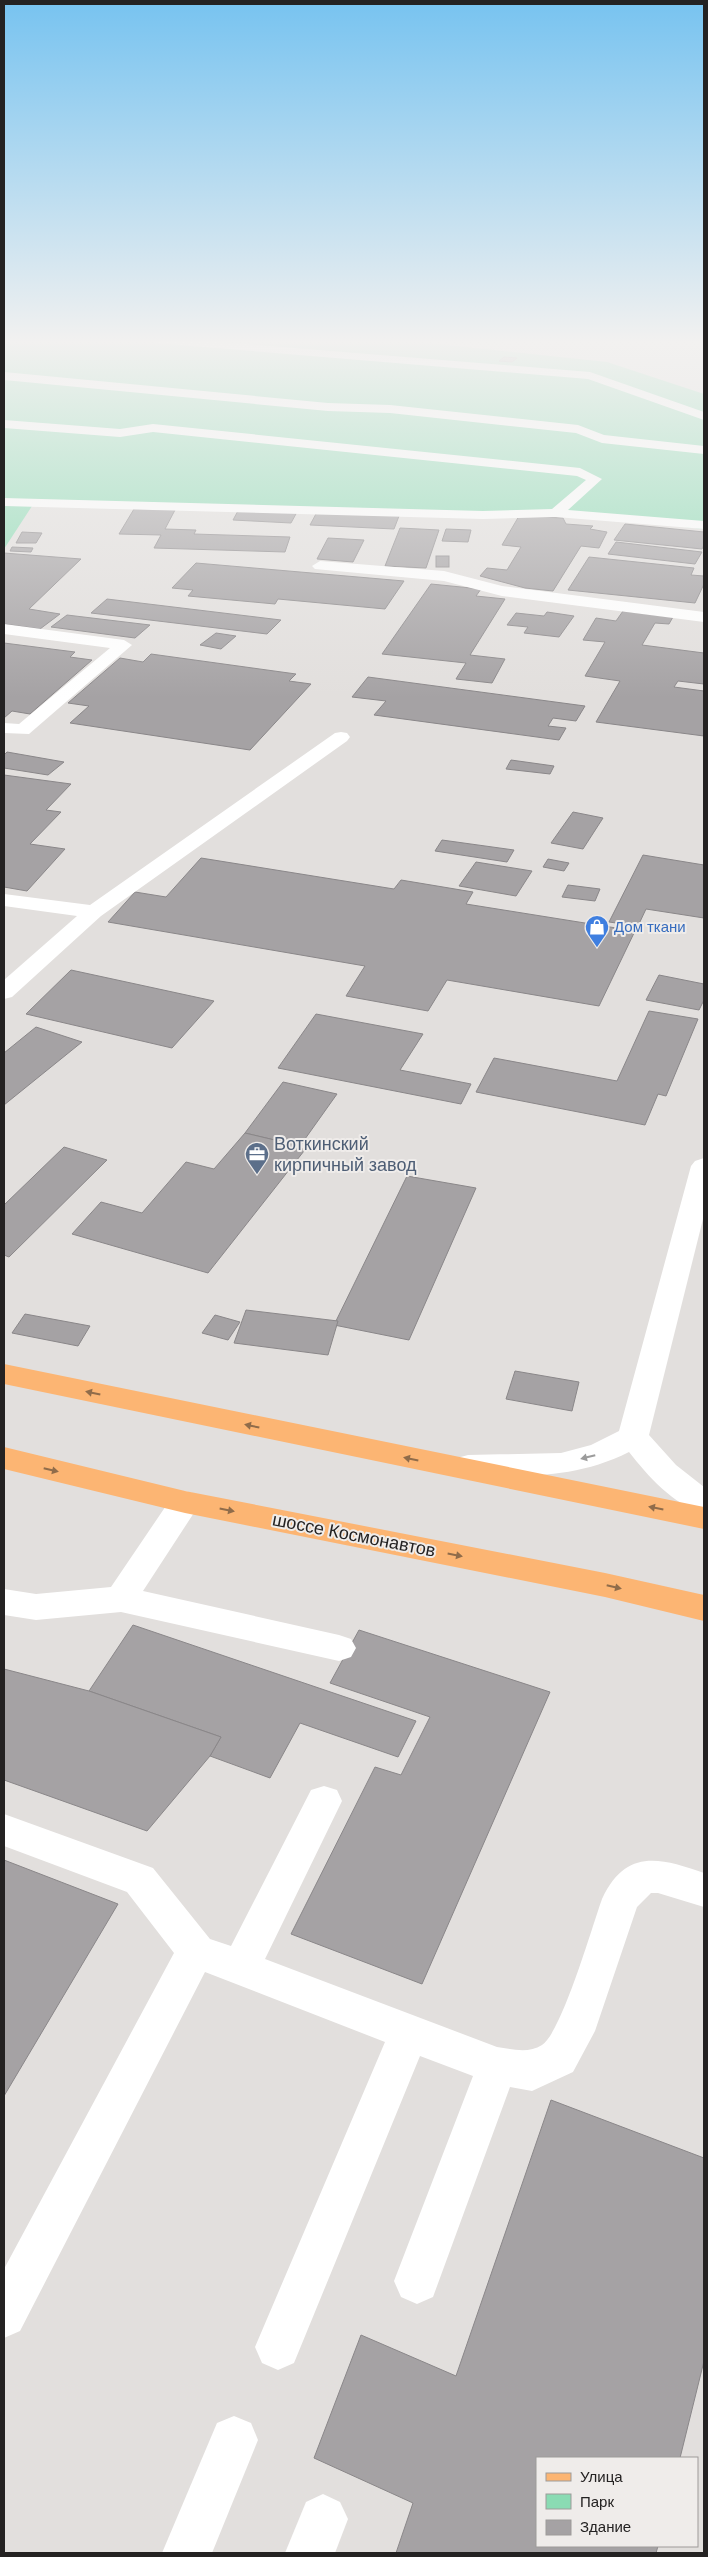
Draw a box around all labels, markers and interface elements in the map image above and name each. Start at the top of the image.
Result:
shop icon: Дом ткани [584,914,610,948]
place label: Дом ткани [614,917,686,937]
place label: Воткинский кирпичный завод [274,1132,417,1177]
office icon: Воткинский кирпичный завод [244,1141,270,1175]
one-way arrow [86,1389,101,1397]
one-way arrow [244,1421,260,1429]
one-way arrow [580,1453,595,1461]
one-way arrow [403,1454,419,1462]
one-way arrow [44,1466,59,1474]
one-way arrow [648,1504,664,1512]
one-way arrow [219,1506,235,1514]
street label: шоссе Космонавтов [270,1507,438,1563]
one-way arrow [447,1551,462,1559]
one-way arrow [606,1583,621,1591]
legend [536,2457,698,2547]
text: Улица [580,2467,623,2487]
text: Парк [580,2492,614,2512]
text: Здание [580,2517,631,2537]

